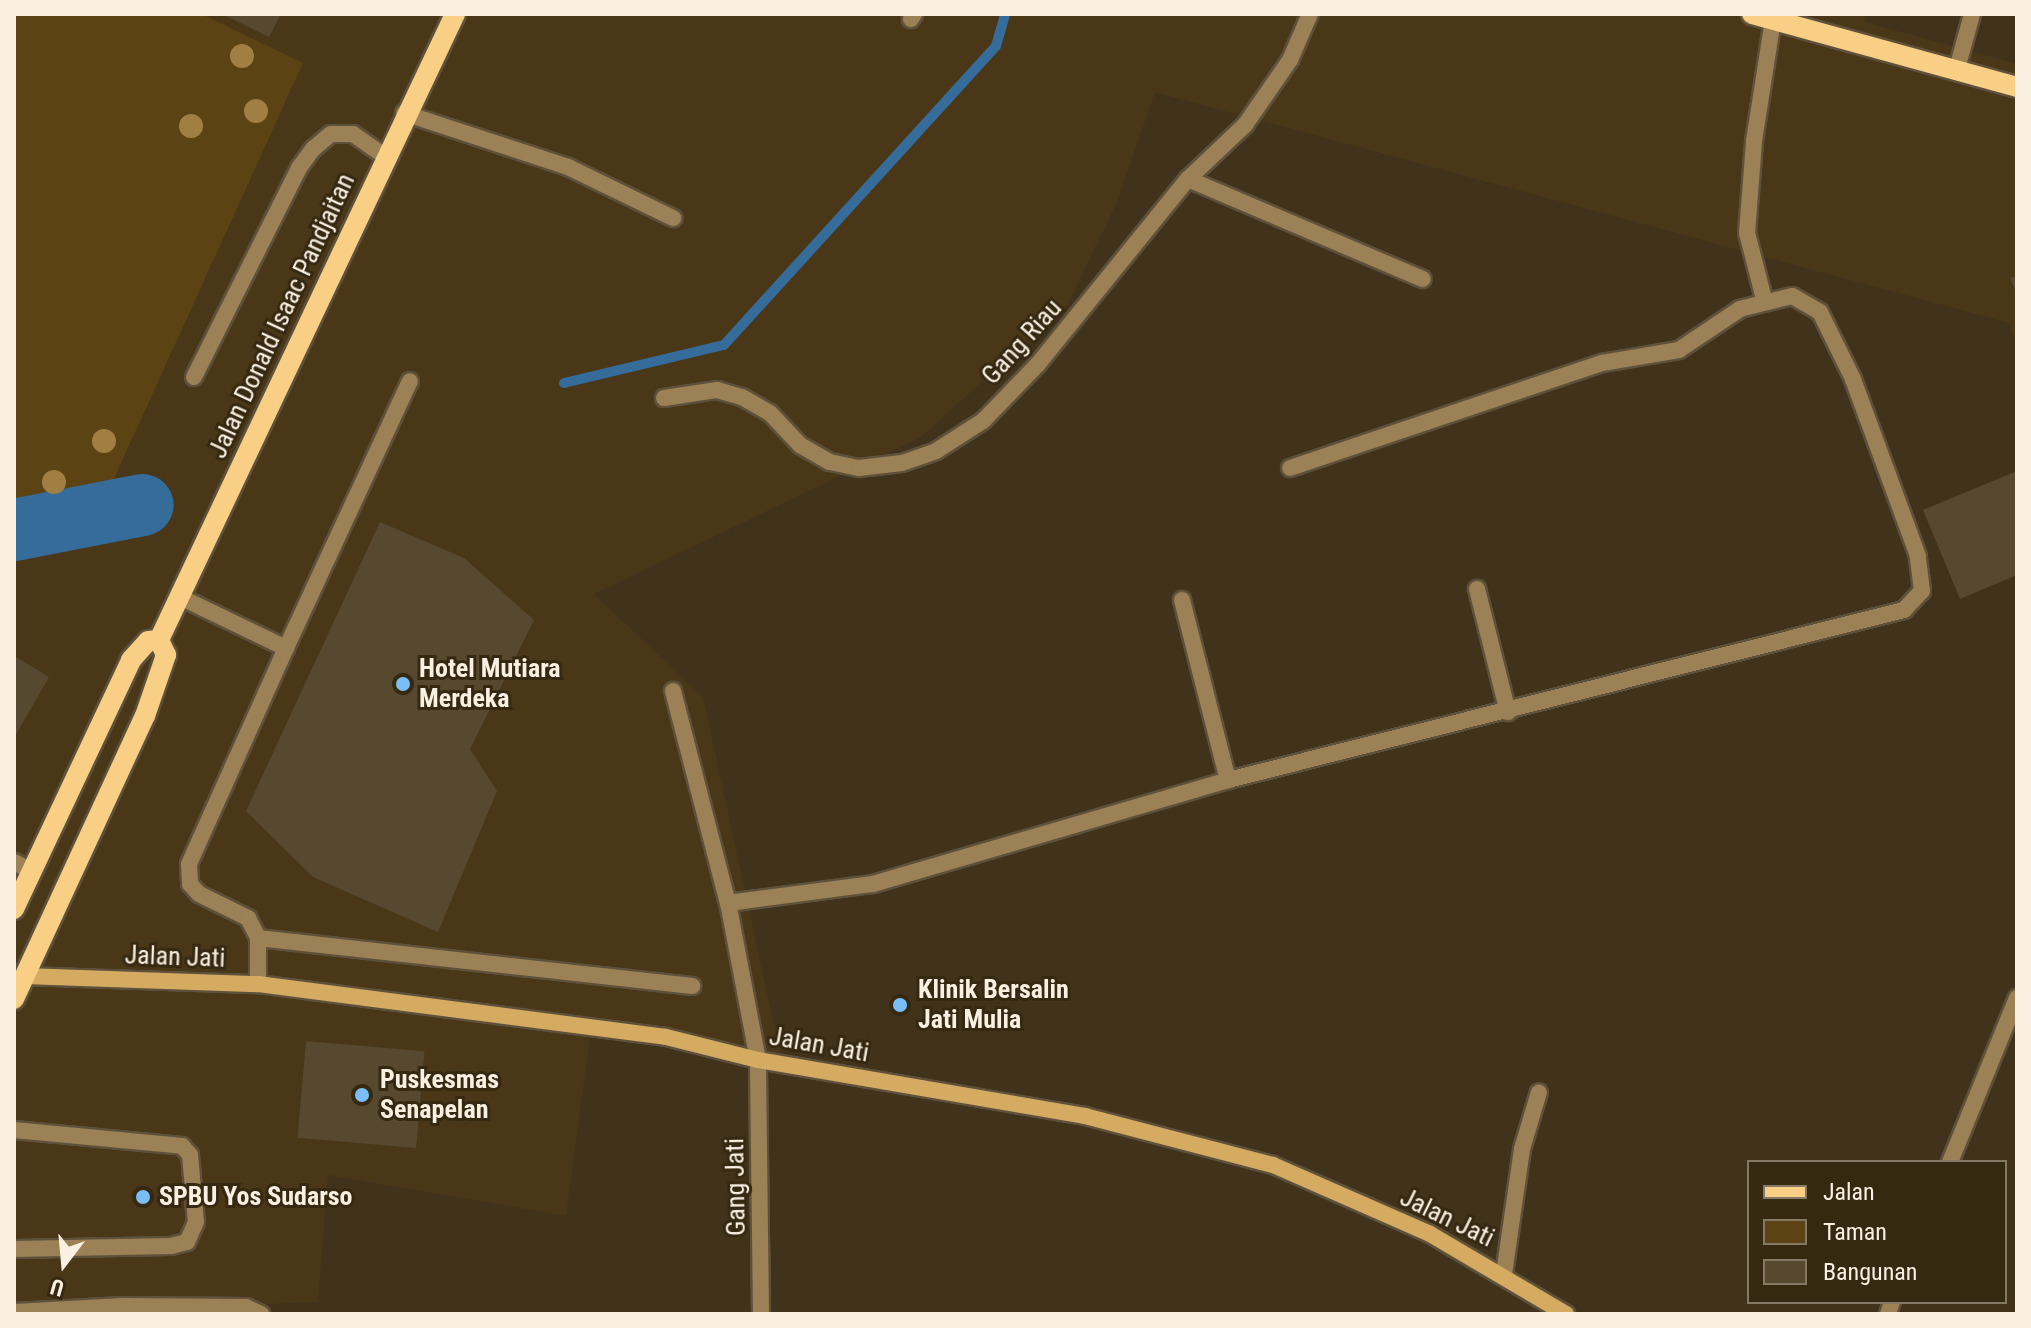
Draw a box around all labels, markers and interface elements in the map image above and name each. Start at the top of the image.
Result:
street label: Jalan Donald Isaac Pandjaitan [202,169,362,463]
street label: Gang Riau [976,293,1068,391]
place label: Hotel Mutiara Merdeka [419,653,561,714]
marker: Hotel Mutiara Merdeka [394,675,412,693]
street label: Jalan Jati [124,940,226,974]
place label: Klinik Bersalin Jati Mulia [918,974,1069,1036]
marker: Klinik Bersalin Jati Mulia [889,994,911,1016]
street label: Jalan Jati [767,1021,871,1069]
place label: Puskesmas Senapelan [380,1064,499,1126]
marker: Puskesmas Senapelan [351,1084,373,1106]
street label: Gang Jati [720,1138,752,1236]
legend [1747,1160,2007,1304]
text: Jalan [1823,1178,1875,1206]
place label: SPBU Yos Sudarso [159,1181,353,1213]
street label: Jalan Jati [1395,1182,1499,1254]
marker: SPBU Yos Sudarso [134,1188,152,1206]
text: Taman [1823,1218,1887,1246]
north arrow [24,1224,104,1304]
text: Bangunan [1823,1258,1917,1286]
text: U [48,1274,67,1301]

